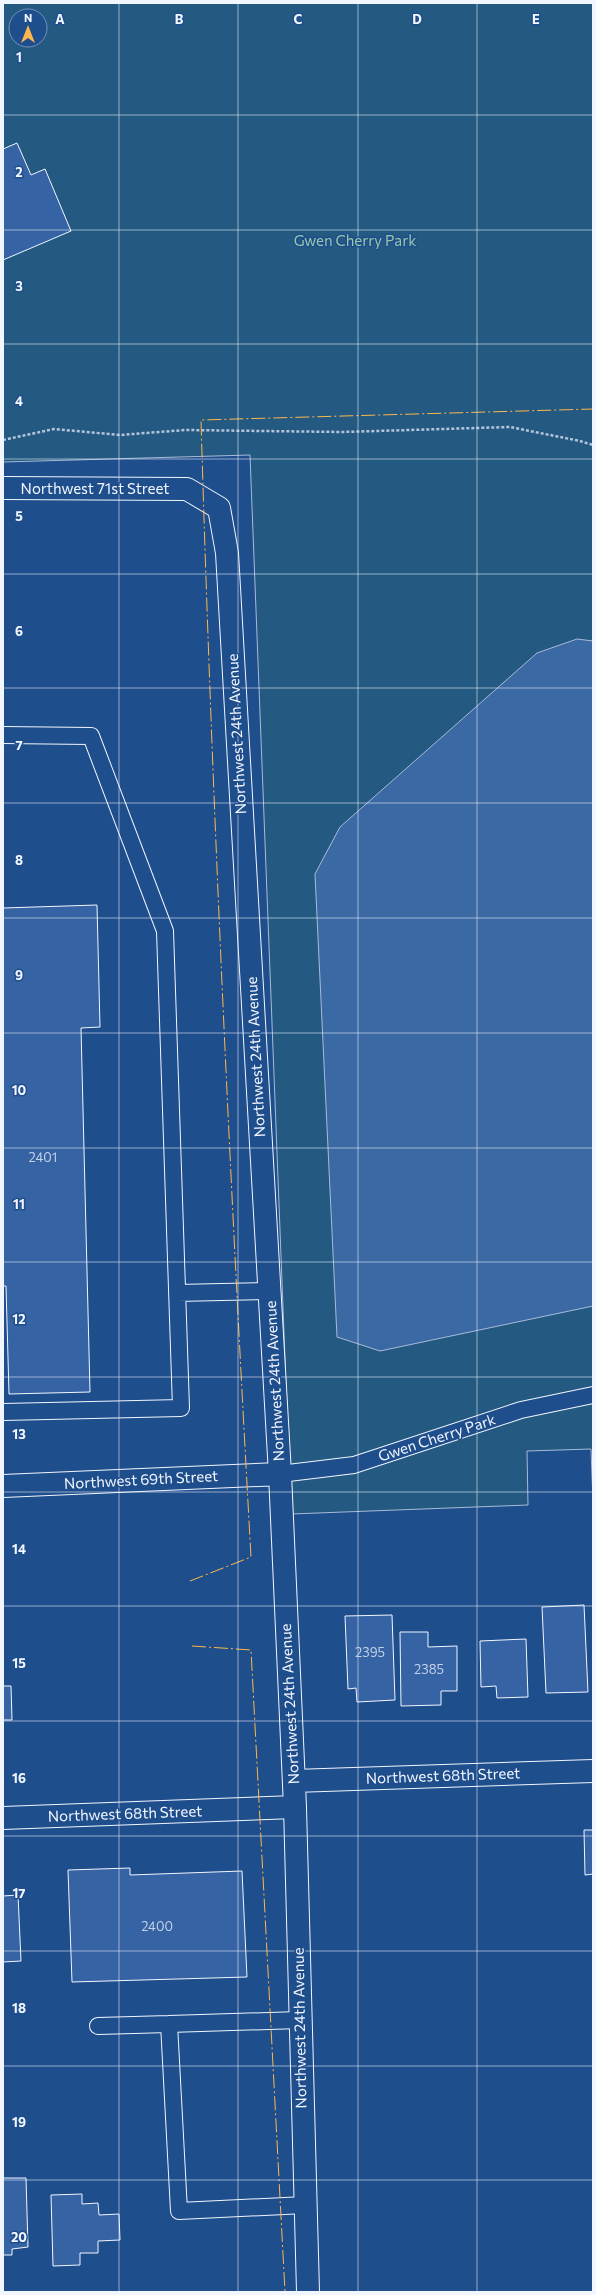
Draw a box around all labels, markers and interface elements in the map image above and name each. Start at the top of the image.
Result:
north arrow [8,8,48,48]
text: N [24,11,32,24]
text: A [55,11,65,27]
text: B [175,11,184,27]
text: C [294,11,303,27]
text: D [412,11,422,27]
text: E [532,11,540,27]
text: 1 [16,49,22,65]
text: 2 [15,164,23,180]
park label: Gwen Cherry Park [294,231,416,249]
text: 3 [15,278,23,294]
text: 4 [15,393,23,409]
street label: Northwest 71st Street [21,479,169,497]
text: 5 [15,508,23,524]
text: 6 [15,623,23,639]
street label: Northwest 24th Avenue [223,653,249,815]
text: 7 [15,737,23,753]
text: 8 [15,852,23,868]
text: 9 [15,967,23,983]
street label: Northwest 24th Avenue [242,976,268,1138]
text: 10 [12,1082,27,1098]
house number: 2401 [29,1149,57,1165]
text: 11 [13,1196,25,1212]
street label: Northwest 24th Avenue [261,1300,287,1462]
text: 12 [12,1311,26,1327]
street label: Gwen Cherry Park [376,1410,498,1465]
text: 13 [12,1426,26,1442]
street label: Northwest 69th Street [63,1466,218,1492]
text: 14 [12,1541,26,1557]
street label: Northwest 24th Avenue [276,1623,302,1785]
house number: 2395 [355,1644,385,1660]
text: 15 [12,1655,26,1671]
house number: 2385 [414,1661,444,1677]
street label: Northwest 68th Street [365,1763,520,1787]
text: 16 [12,1770,26,1786]
street label: Northwest 68th Street [47,1801,202,1825]
text: 17 [12,1885,26,1901]
house number: 2400 [141,1918,173,1934]
street label: Northwest 24th Avenue [289,1947,309,2109]
text: 18 [12,2000,26,2016]
text: 19 [12,2114,26,2130]
text: 20 [11,2229,27,2245]

